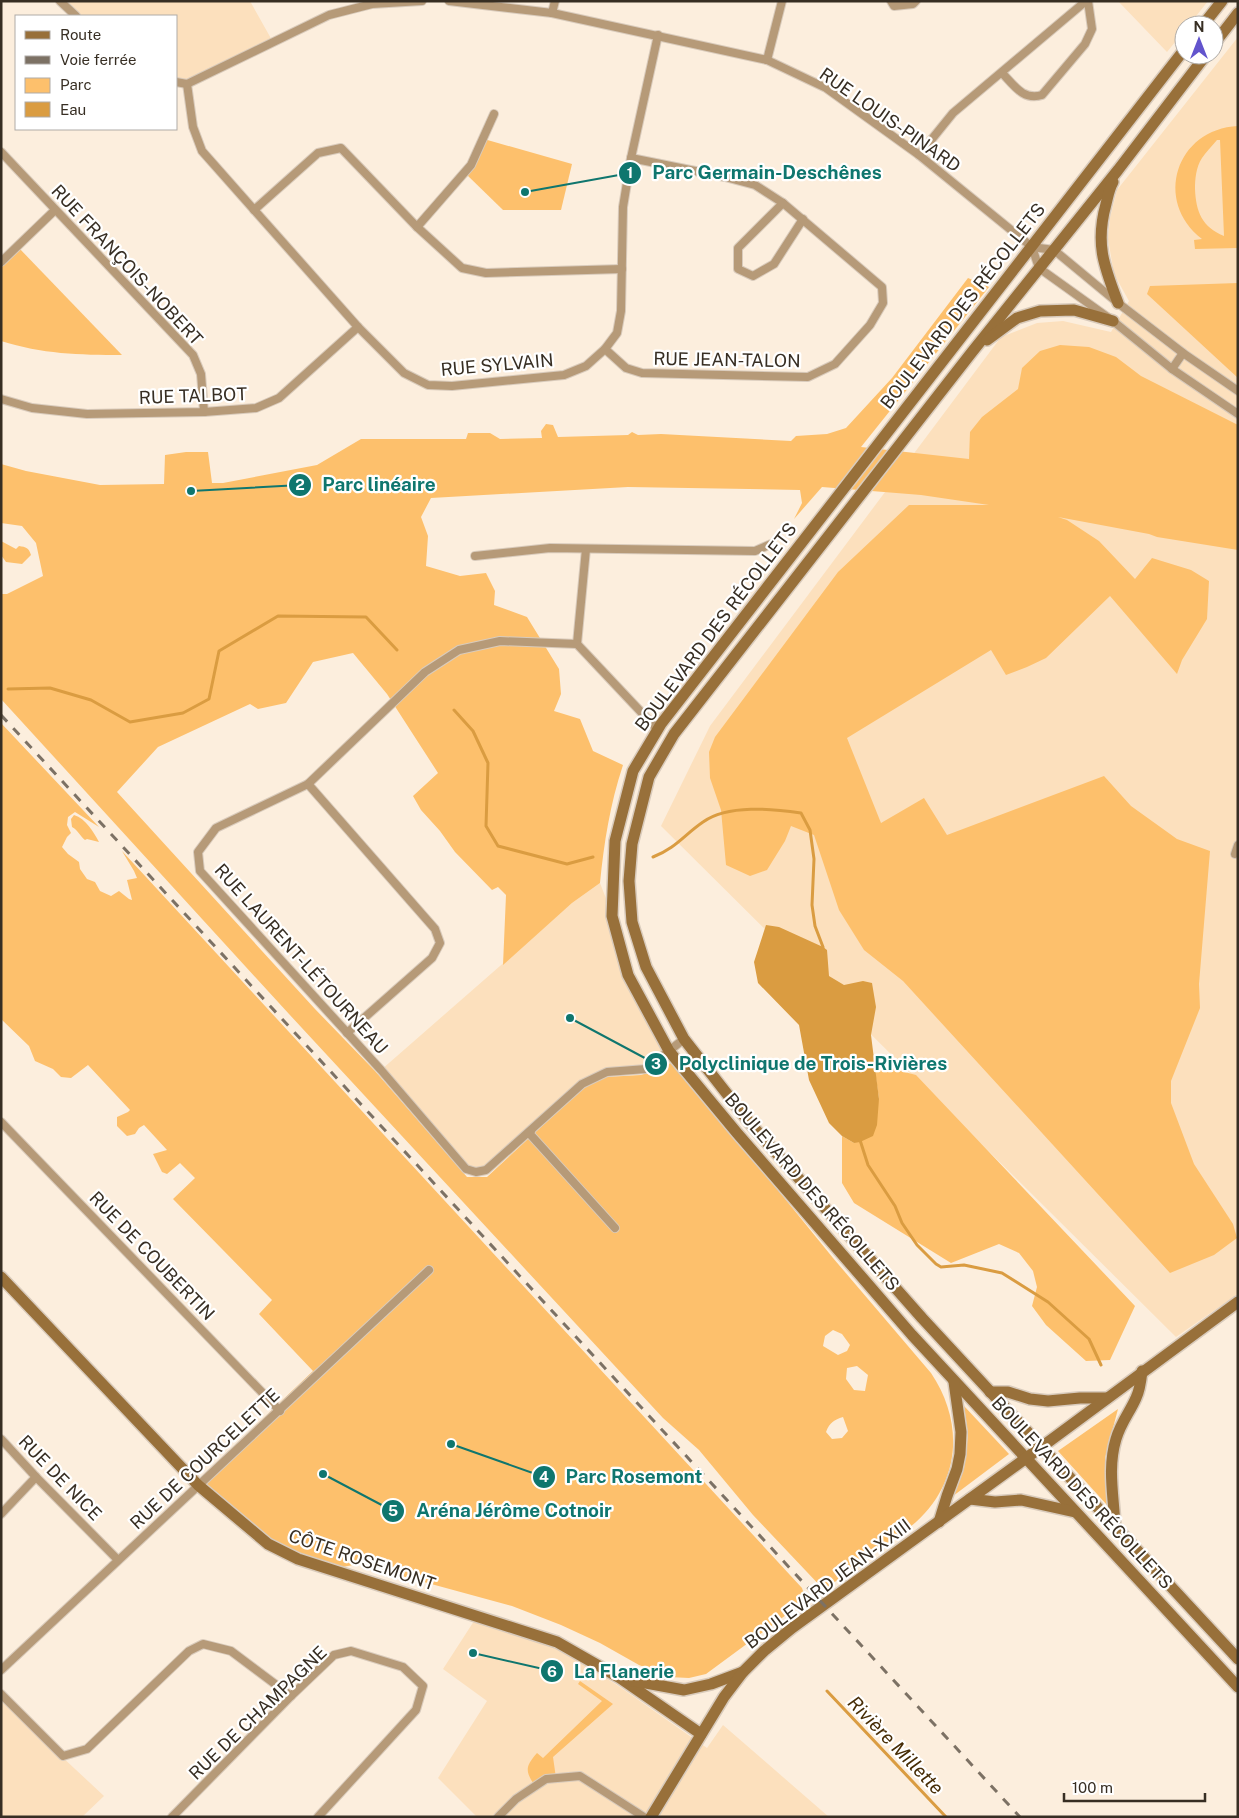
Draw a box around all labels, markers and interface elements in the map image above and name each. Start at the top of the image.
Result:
legend [15,15,178,130]
north arrow [1174,15,1224,65]
text: N [1194,19,1204,35]
text: Route [60,26,101,43]
text: Voie ferrée [60,51,137,68]
street label: RUE LOUIS-PINARD [816,63,965,176]
text: Parc [60,76,92,93]
text: Eau [60,101,86,118]
callout: Parc Germain-Deschênes [617,156,892,190]
text: Parc Germain-Deschênes [652,161,882,183]
text: 1 [627,164,633,181]
street label: RUE FRANÇOIS-NOBERT [47,180,207,350]
street label: BOULEVARD DES RÉCOLLETS [875,198,1049,413]
street label: RUE JEAN-TALON [653,348,801,371]
street label: RUE SYLVAIN [440,349,554,380]
street label: RUE TALBOT [138,383,248,408]
callout: Parc linéaire [288,468,446,502]
text: Parc linéaire [322,473,436,495]
text: 2 [295,476,305,493]
street label: BOULEVARD DES RÉCOLLETS [630,518,801,735]
street label: RUE LAURENT-LÉTOURNEAU [210,859,393,1058]
callout: Polyclinique de Trois-Rivières [644,1047,957,1081]
text: Polyclinique de Trois-Rivières [679,1052,947,1074]
text: 3 [651,1055,661,1072]
street label: BOULEVARD DES RÉCOLLETS [721,1088,905,1295]
street label: RUE DE COUBERTIN [85,1187,219,1324]
street label: RUE DE COURCELETTE [126,1384,284,1533]
street label: BOULEVARD DES RÉCOLLETS [988,1392,1178,1593]
street label: RUE DE NICE [15,1431,106,1525]
callout: Parc Rosemont [531,1460,713,1494]
text: Parc Rosemont [566,1465,703,1487]
text: 4 [539,1468,549,1485]
callout: Aréna Jérôme Cotnoir [381,1494,622,1528]
text: Aréna Jérôme Cotnoir [416,1499,612,1521]
text: 5 [388,1502,398,1519]
street label: BOULEVARD JEAN-XXIII [741,1514,915,1653]
street label: CÔTE ROSEMONT [286,1525,439,1595]
street label: RUE DE CHAMPAGNE [184,1641,331,1784]
callout: La Flanerie [539,1654,685,1688]
text: La Flanerie [574,1660,674,1682]
text: 6 [547,1663,557,1680]
water label: Rivière Millette [844,1691,948,1799]
scale bar [1064,1770,1205,1802]
text: 100 m [1072,1779,1113,1796]

